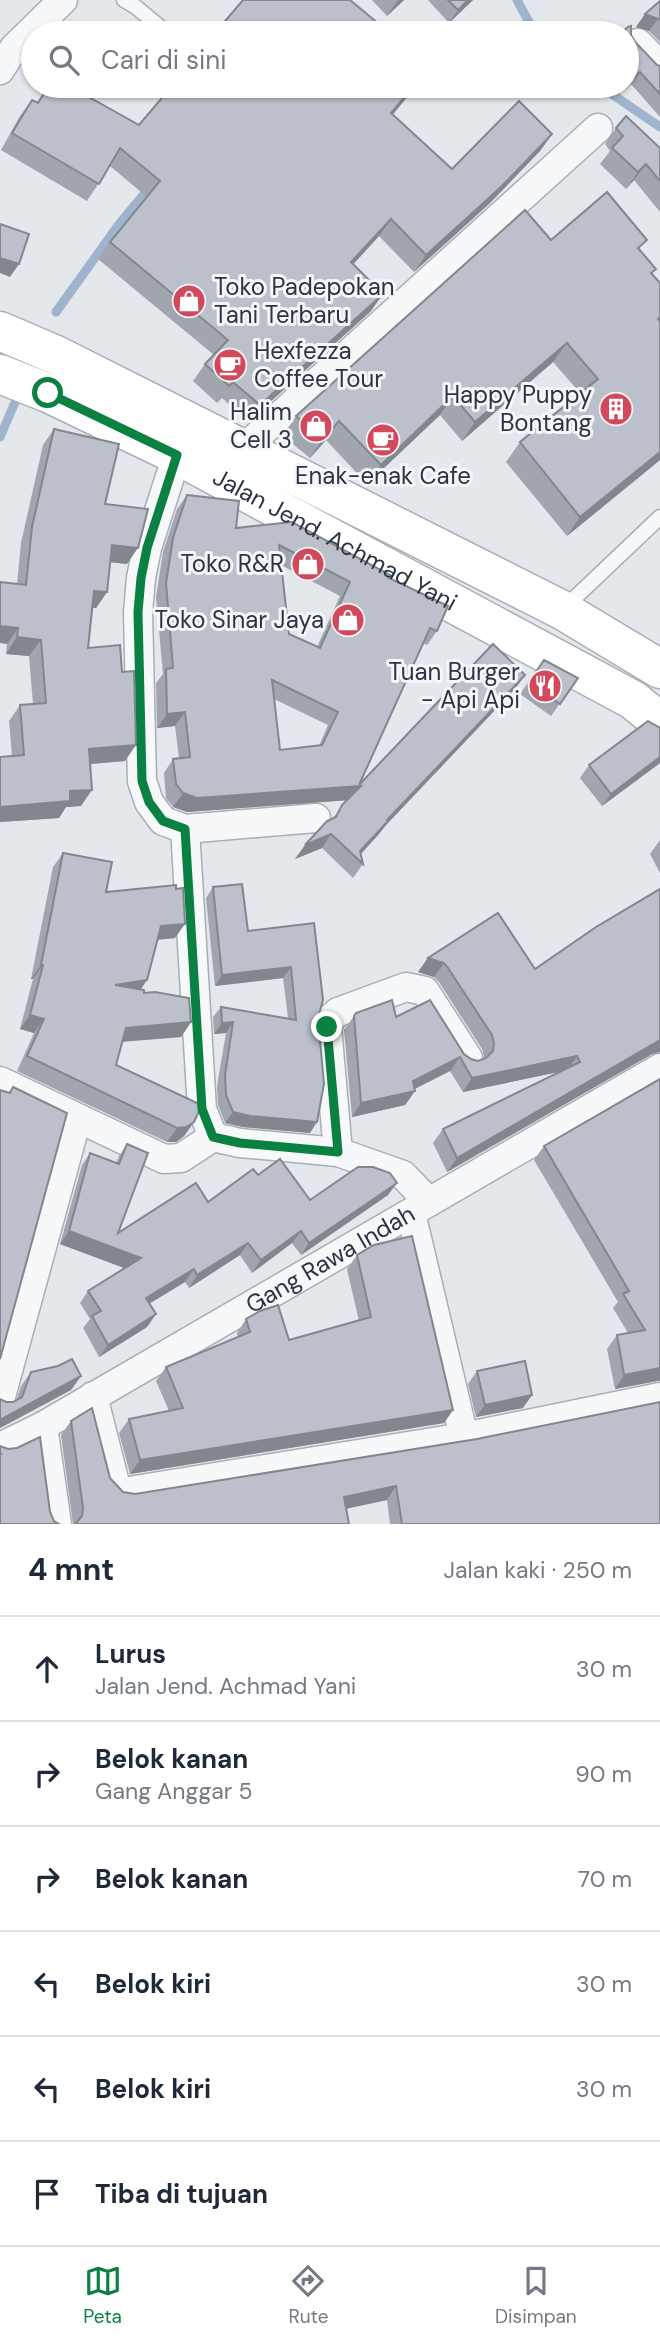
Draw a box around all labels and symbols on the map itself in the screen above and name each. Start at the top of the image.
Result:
place label: Toko Padepokan Tani Terbaru [214,271,395,330]
shop icon: Toko Padepokan Tani Terbaru [170,282,208,320]
place label: Hexfezza Coffee Tour [254,335,383,394]
cafe icon: Hexfezza Coffee Tour [211,346,249,384]
route start [32,377,63,408]
place label: Happy Puppy Bontang [444,379,592,438]
building icon: Happy Puppy Bontang [597,390,635,428]
place label: Halim Cell 3 [230,396,292,455]
shop icon: Halim Cell 3 [297,407,335,445]
cafe icon: Enak-enak Cafe [364,421,402,459]
place label: Enak-enak Cafe [295,460,471,491]
street label: Jalan Jend. Achmad Yani [208,461,463,618]
shop icon: Toko R&R [289,545,327,583]
place label: Toko R&R [180,548,284,579]
shop icon: Toko Sinar Jaya [329,601,367,639]
place label: Toko Sinar Jaya [154,604,324,635]
place label: Tuan Burger - Api Api [389,656,520,715]
restaurant icon: Tuan Burger - Api Api [526,667,564,705]
route end [311,1011,342,1042]
street label: Gang Rawa Indah [240,1198,420,1320]

